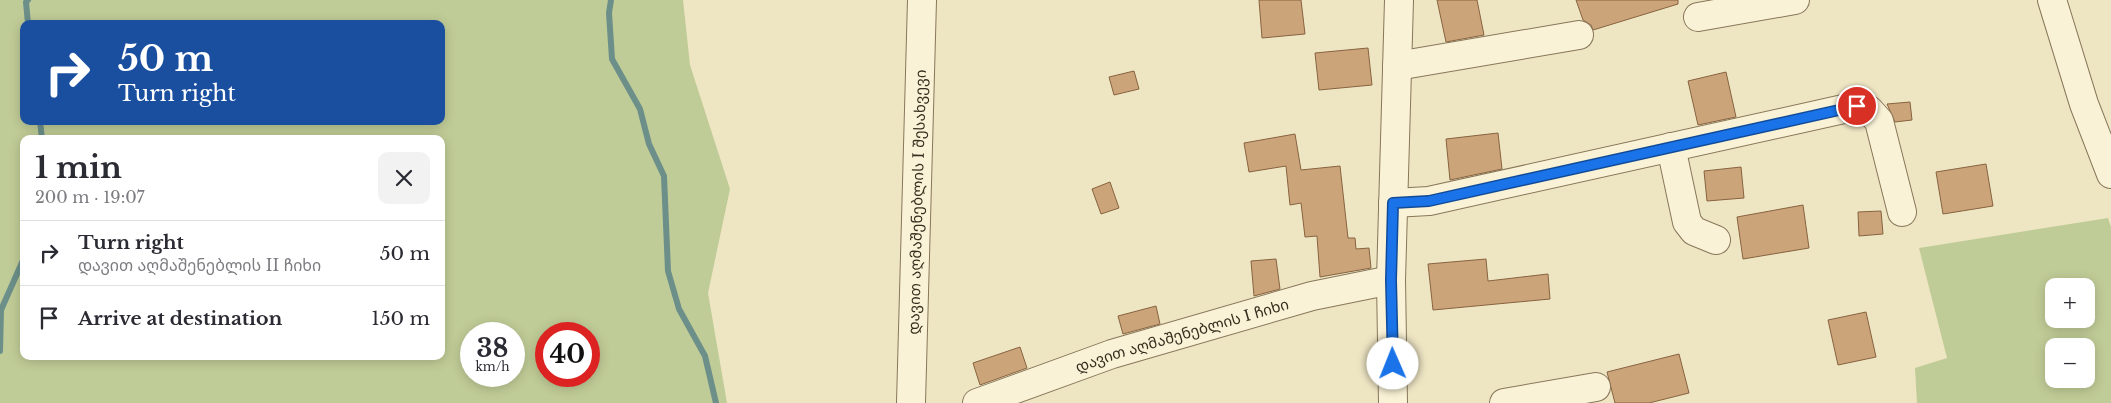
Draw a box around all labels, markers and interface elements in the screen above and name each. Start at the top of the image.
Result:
text: 50 m [118,37,213,80]
icon: right [35,40,100,105]
street label: დავით აღმაშენებლის I შესახვევი [903,69,930,335]
text: Turn right [118,80,236,107]
pin [1836,85,1878,127]
icon: arrive [1843,92,1871,120]
text: 1 min [35,149,122,186]
button: close [378,152,430,204]
text: 200 m · 19:07 [35,187,145,207]
text: Turn right [78,231,184,254]
icon: right [35,239,63,267]
text: 50 m [380,242,430,265]
text: დავით აღმაშენებლის II ჩიხი [78,255,321,275]
map controls [2045,278,2095,388]
button: + [2045,278,2095,328]
street label: დავით აღმაშენებლის I ჩიხი [1072,294,1291,376]
icon: arrive [35,304,63,332]
text: Arrive at destination [78,307,282,330]
text: 150 m [371,307,430,330]
speed limit sign: 40 [535,322,600,387]
text: 38 [477,333,508,364]
position arrow [1366,337,1418,389]
button: − [2045,338,2095,388]
text: km/h [475,359,510,374]

